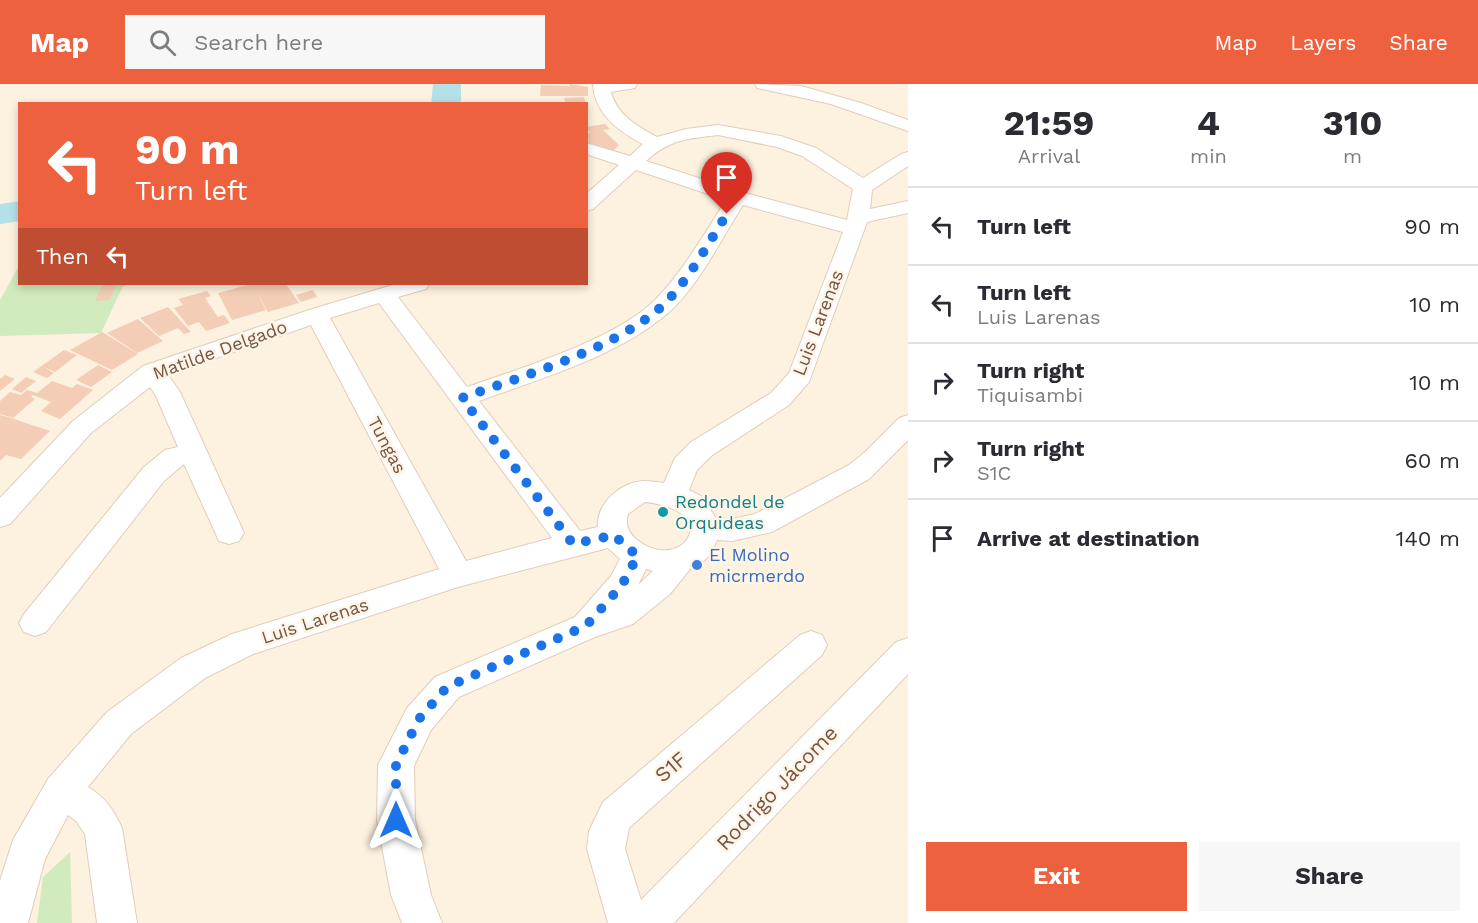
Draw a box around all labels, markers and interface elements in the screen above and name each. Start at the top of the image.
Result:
search box [125,15,545,69]
text: Map [30,26,89,59]
icon: search [146,26,179,59]
text: Search here [194,30,323,55]
text: Map [1214,30,1257,55]
text: Layers [1290,30,1356,55]
text: Share [1389,30,1448,55]
text: 21:59 [1004,102,1095,144]
text: 4 [1197,102,1220,144]
text: 310 [1322,102,1382,144]
text: 90 m [135,125,239,174]
icon: left [36,126,114,204]
text: Arrival [1018,144,1080,168]
text: min [1190,144,1227,168]
text: m [1343,144,1362,168]
pin [701,152,752,214]
icon: arrive [710,161,743,194]
text: Turn left [135,175,247,207]
icon: left [926,210,959,243]
text: Turn left [977,214,1071,239]
text: 90 m [1404,214,1460,239]
icon: left [101,240,134,273]
text: Then [36,244,89,269]
street label: Luis Larenas [788,267,847,379]
text: Turn left [977,280,1071,305]
icon: left [926,288,959,321]
text: 10 m [1409,292,1460,317]
text: Luis Larenas [977,305,1101,329]
street label: Matilde Delgado [150,315,290,384]
text: Turn right [977,358,1084,383]
icon: right [926,366,959,399]
text: 10 m [1409,370,1460,395]
text: Tiquisambi [977,383,1083,407]
street label: Tungas [364,413,411,477]
text: Turn right [977,436,1084,461]
icon: right [926,444,959,477]
text: 60 m [1404,448,1460,473]
text: S1C [977,461,1011,485]
place label: Redondel de Orquideas [675,491,785,533]
marker: Redondel de Orquideas [656,505,670,519]
icon: arrive [926,522,959,555]
text: Arrive at destination [977,526,1200,551]
text: 140 m [1396,526,1460,551]
place label: El Molino micrmerdo [709,544,805,586]
marker: El Molino micrmerdo [690,558,704,572]
street label: Luis Larenas [259,593,371,648]
street label: Rodrigo Jácome [711,720,843,855]
street label: S1F [649,746,692,787]
position arrow [364,788,428,852]
button: Exit [926,842,1187,911]
button: Share [1199,842,1460,911]

